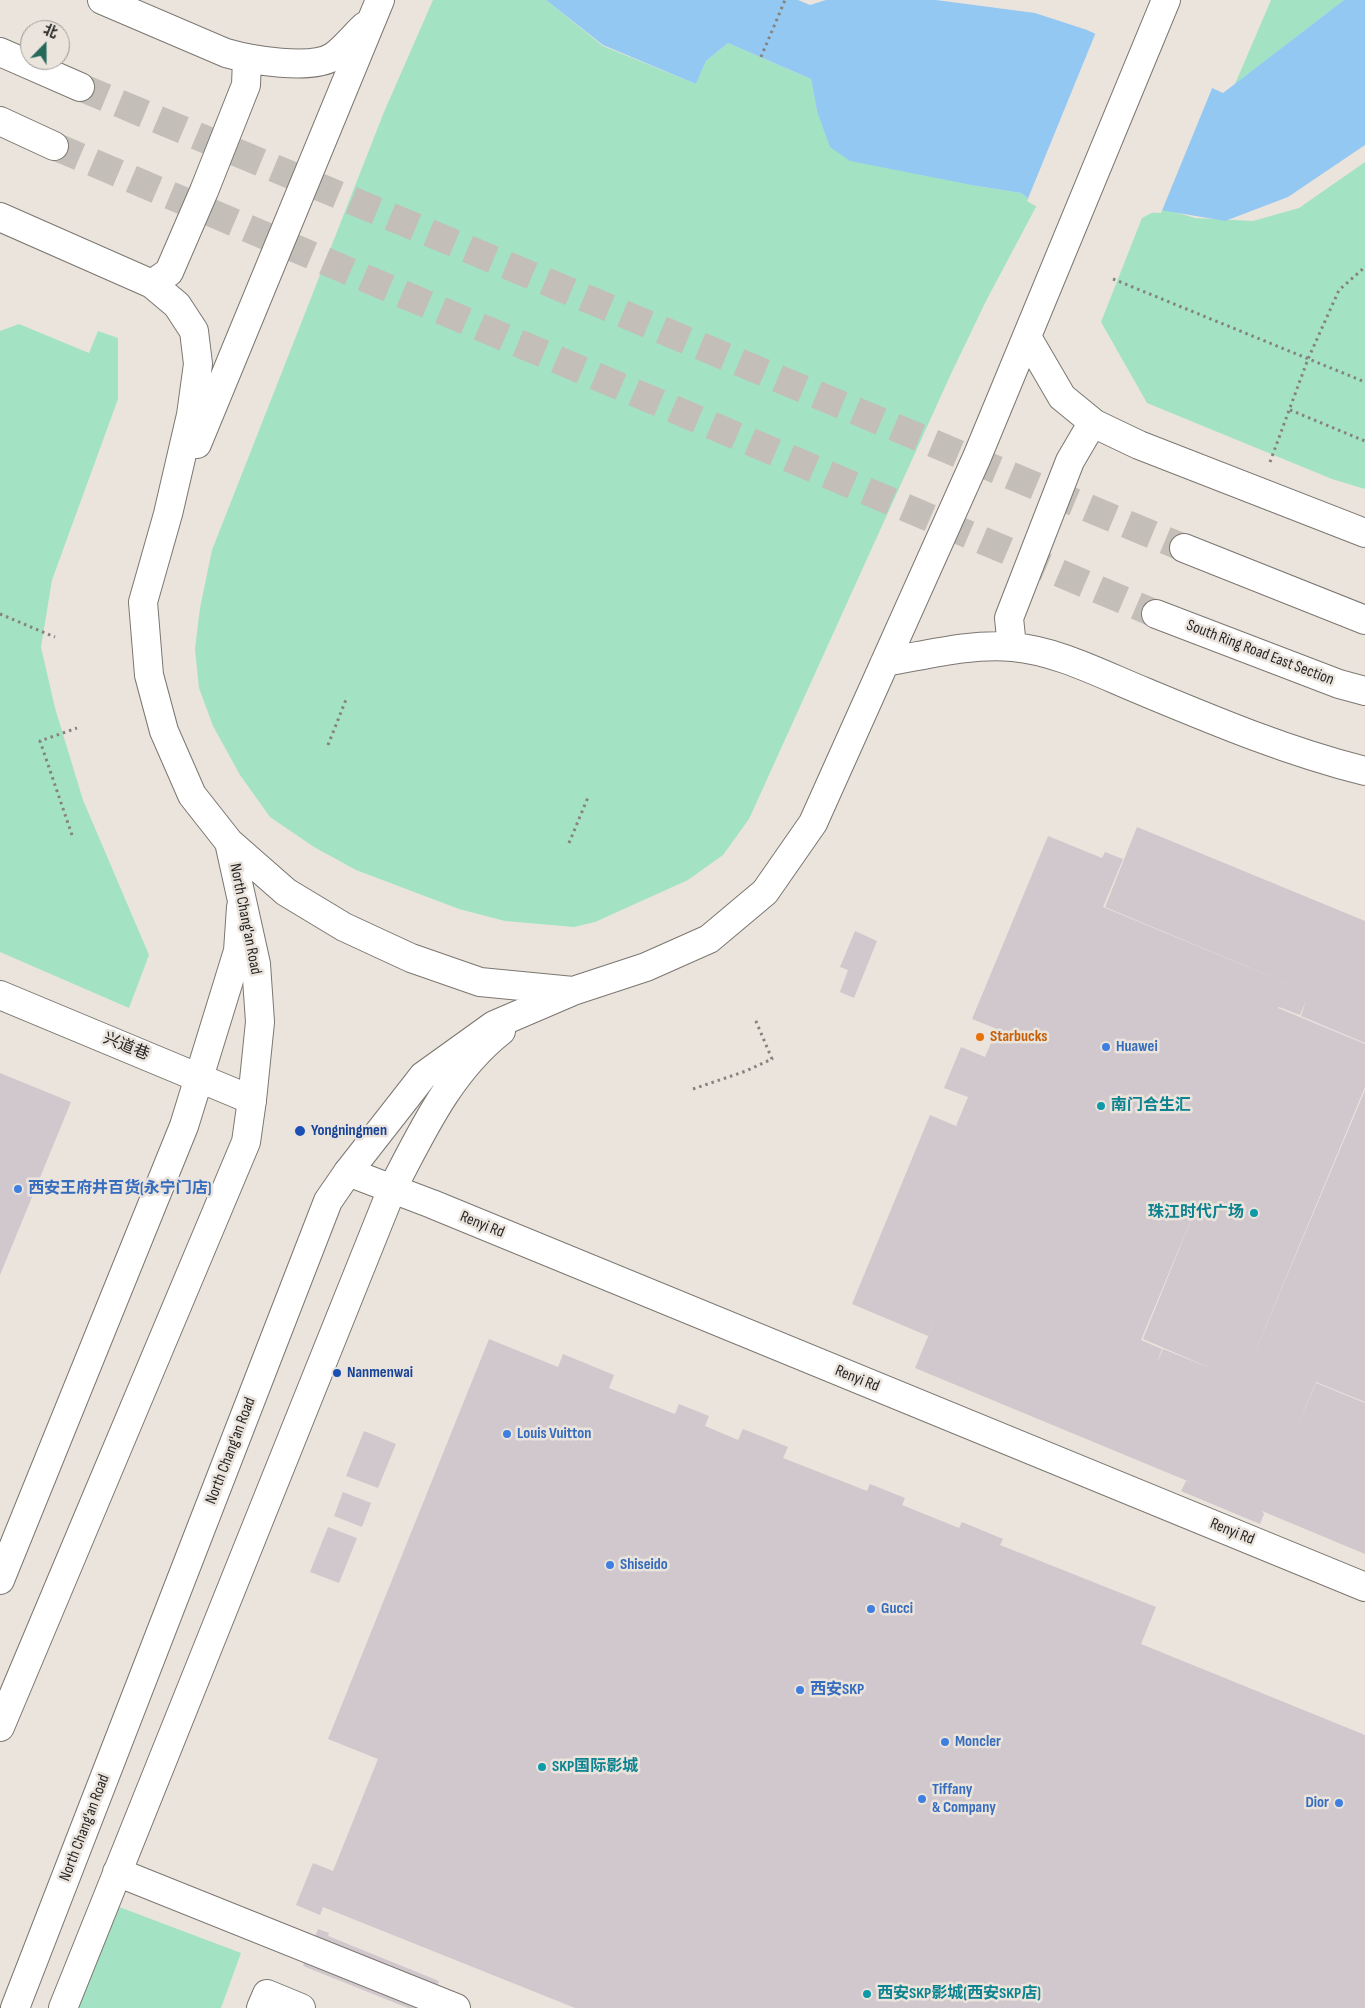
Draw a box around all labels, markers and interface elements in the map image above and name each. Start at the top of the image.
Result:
north arrow [20,20,70,70]
text: 北 [41,21,60,42]
street label: South Ring Road East Section [1184,616,1336,690]
street label: North Chang'an Road [225,862,265,976]
place label: Starbucks [990,1027,1047,1047]
street label: 兴道巷 [100,1029,152,1065]
marker: Starbucks [974,1031,986,1043]
place label: Huawei [1116,1037,1158,1057]
marker: Huawei [1100,1041,1112,1053]
place label: 南门合生汇 [1111,1096,1191,1116]
marker: 南门合生汇 [1095,1100,1107,1112]
place label: Yongningmen [311,1121,387,1141]
marker: Yongningmen [293,1124,307,1138]
place label: 西安王府井百货(永宁门店) [28,1179,211,1199]
marker: 西安王府井百货(永宁门店) [12,1183,24,1195]
place label: 珠江时代广场 [1148,1203,1244,1223]
street label: Renyi Rd [457,1207,507,1243]
marker: 珠江时代广场 [1248,1207,1260,1219]
street label: Renyi Rd [832,1361,882,1397]
place label: Nanmenwai [347,1363,413,1383]
marker: Nanmenwai [331,1367,343,1379]
street label: North Chang'an Road [202,1395,260,1507]
place label: Louis Vuitton [517,1424,591,1444]
marker: Louis Vuitton [501,1428,513,1440]
street label: Renyi Rd [1207,1514,1257,1550]
place label: Shiseido [620,1555,668,1575]
marker: Shiseido [604,1559,616,1571]
place label: Gucci [881,1599,913,1619]
marker: Gucci [865,1603,877,1615]
place label: 西安SKP [810,1680,864,1700]
marker: 西安SKP [794,1684,806,1696]
place label: Moncler [955,1732,1001,1752]
marker: Moncler [939,1736,951,1748]
place label: SKP国际影城 [552,1757,638,1777]
marker: SKP国际影城 [536,1761,548,1773]
street label: North Chang'an Road [56,1772,114,1884]
place label: Tiffany & Company [932,1780,996,1818]
marker: Tiffany & Company [916,1793,928,1805]
place label: Dior [1306,1793,1329,1813]
marker: Dior [1333,1797,1345,1809]
place label: 西安SKP影城(西安SKP店) [877,1984,1041,2004]
marker: 西安SKP影城(西安SKP店) [861,1988,873,2000]

